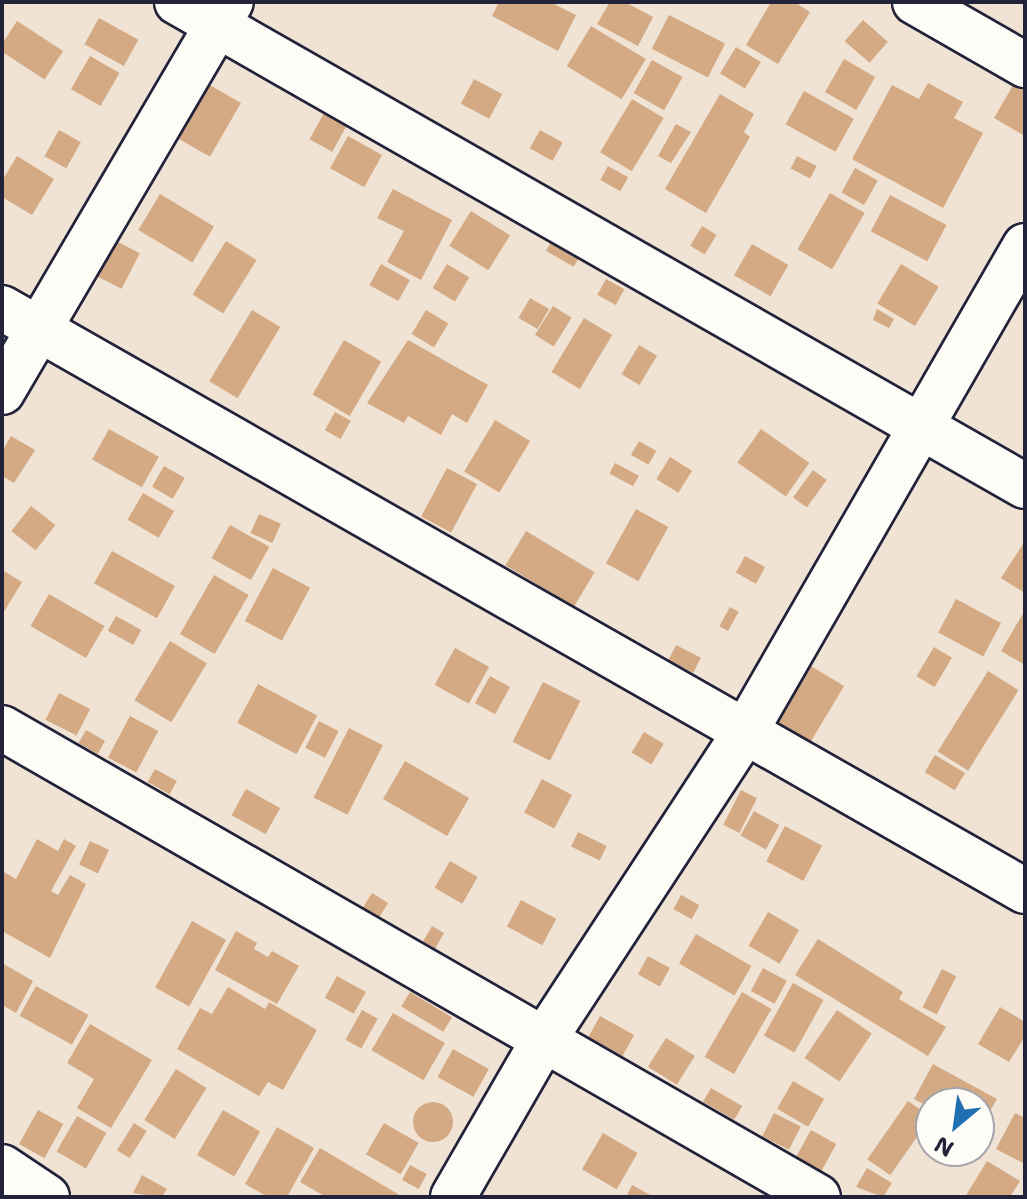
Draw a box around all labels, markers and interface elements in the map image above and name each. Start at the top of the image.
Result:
north arrow [915,1087,995,1167]
text: N [929,1130,959,1164]

